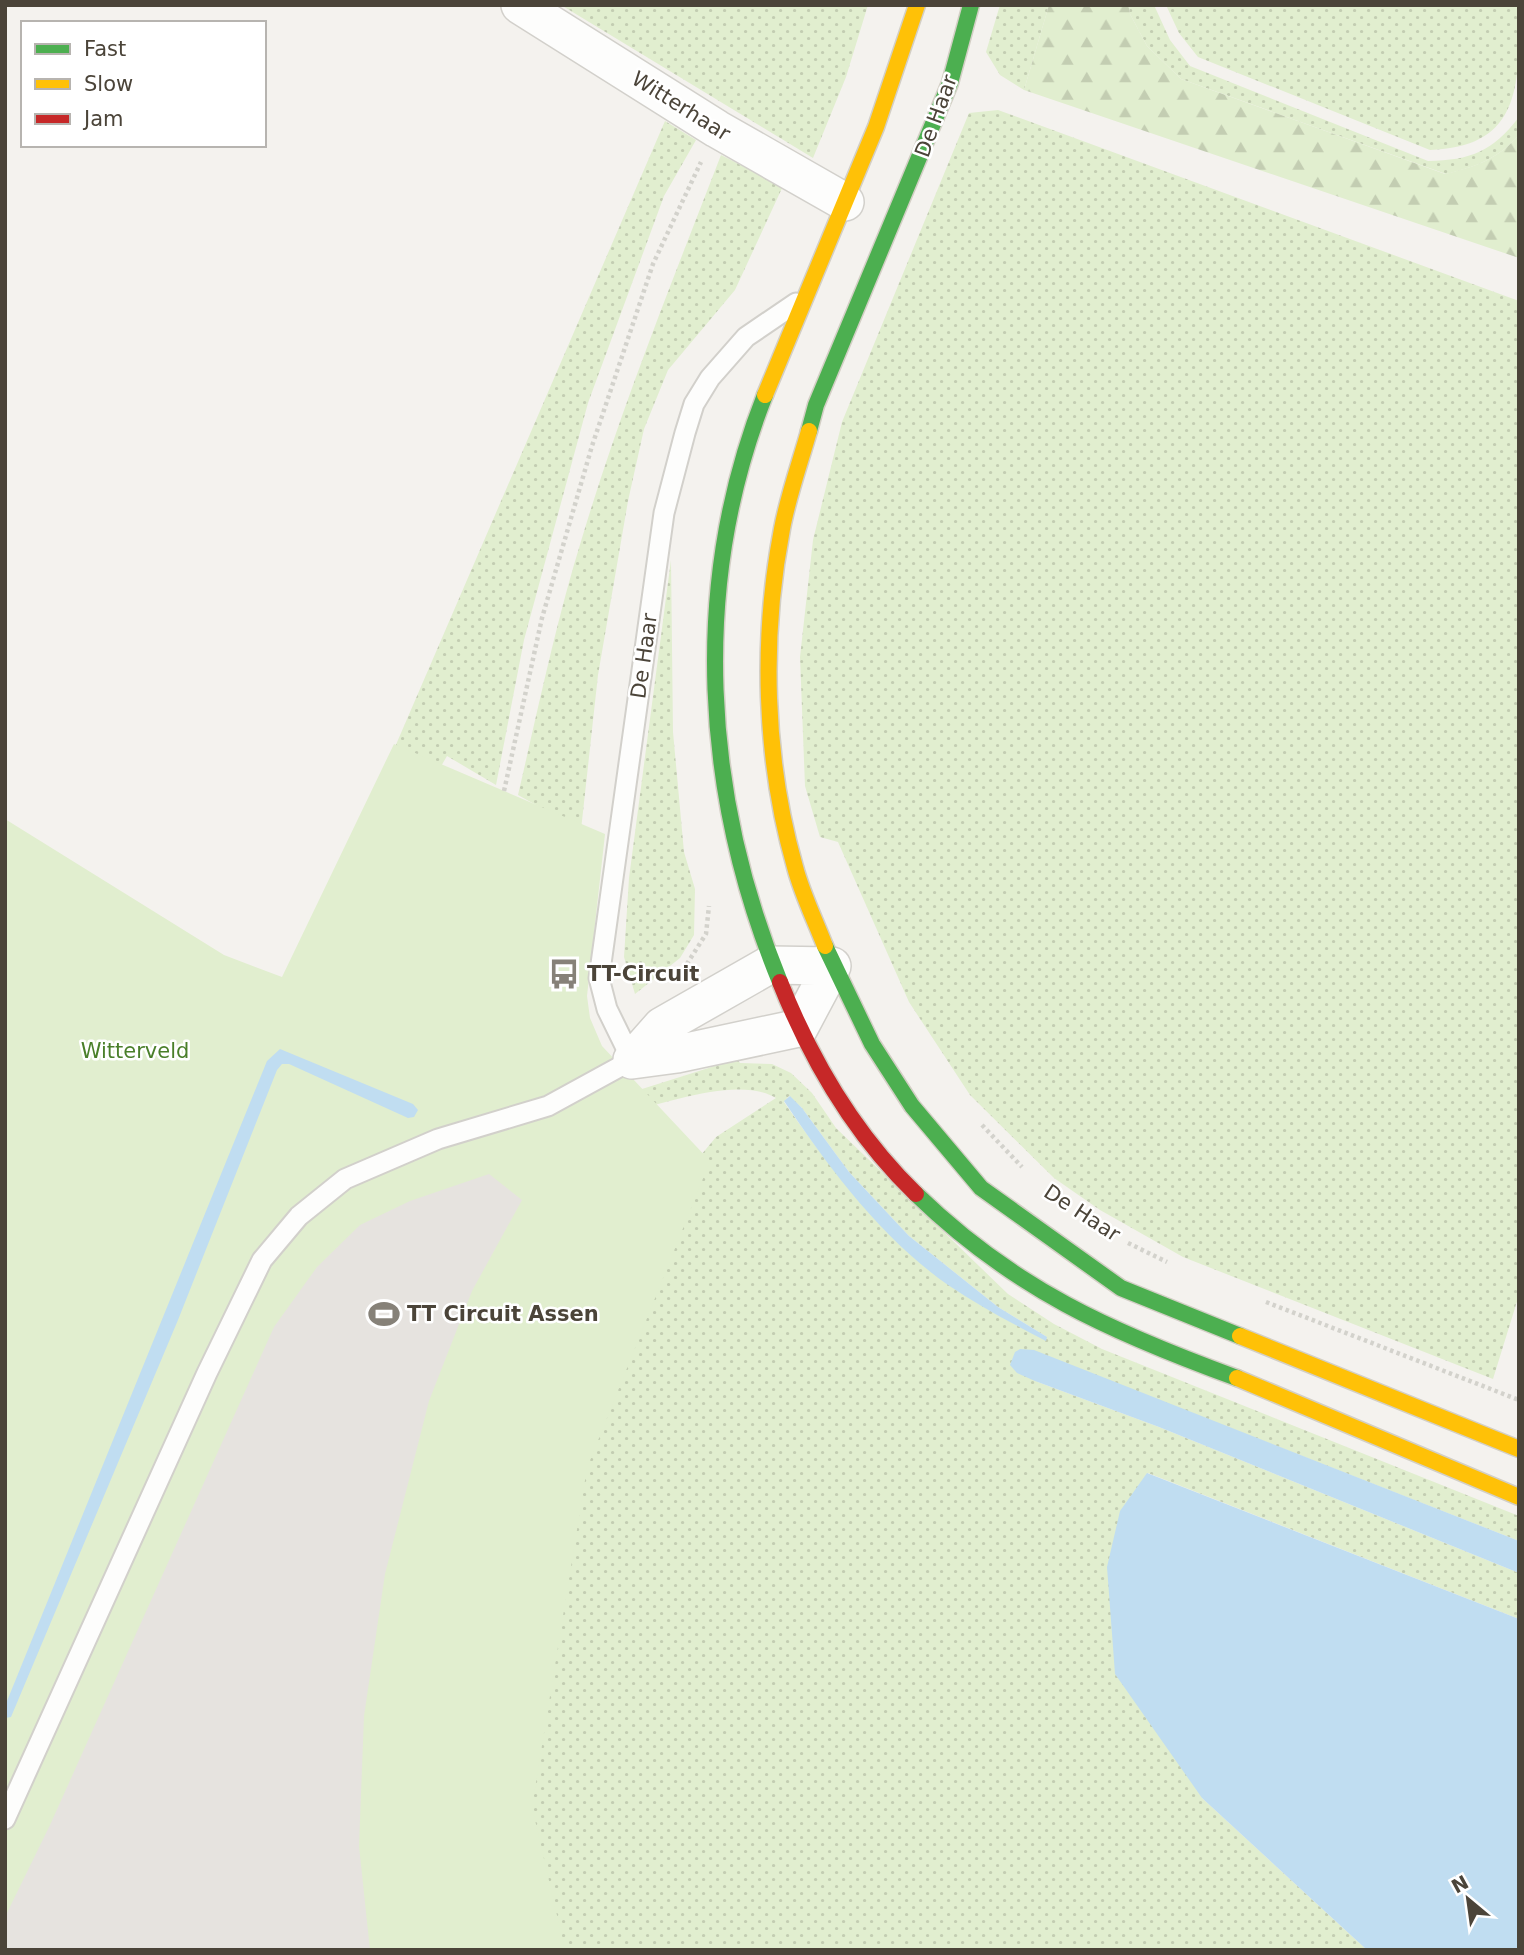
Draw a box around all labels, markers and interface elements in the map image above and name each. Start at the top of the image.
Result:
legend [21,21,266,147]
text: Fast [84,37,126,61]
street label: Witterhaar [627,66,735,146]
street label: De Haar [910,71,962,160]
text: Slow [84,72,133,96]
text: Jam [82,107,124,131]
street label: De Haar [626,611,662,700]
bus stop icon: TT-Circuit [547,957,581,991]
place label: TT-Circuit [587,962,699,986]
park label: Witterveld [81,1039,189,1063]
street label: De Haar [1039,1180,1125,1247]
sports icon: TT Circuit Assen [367,1297,401,1331]
place label: TT Circuit Assen [407,1302,599,1326]
north arrow [1433,1864,1503,1934]
text: N [1447,1871,1472,1898]

